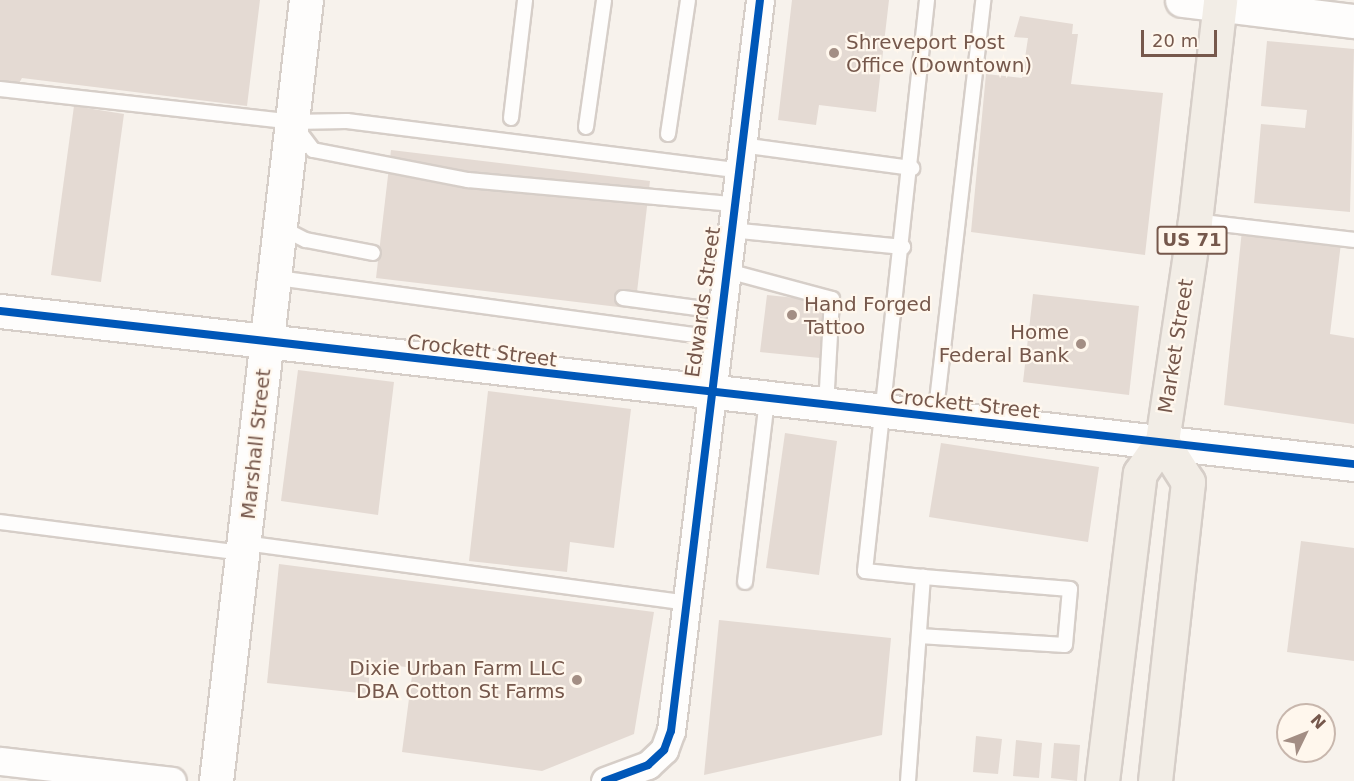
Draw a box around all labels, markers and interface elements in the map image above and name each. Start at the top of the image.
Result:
scale bar [1144,18,1220,56]
place label: Shreveport Post Office (Downtown) [846,30,1032,77]
text: 20 m [1152,30,1198,51]
marker: Shreveport Post Office (Downtown) [827,46,841,60]
street label: Edwards Street [681,225,725,379]
road number: US 71 [1156,225,1228,255]
street label: Market Street [1154,277,1198,415]
place label: Hand Forged Tattoo [804,292,932,339]
marker: Hand Forged Tattoo [785,308,799,322]
place label: Home Federal Bank [939,320,1069,367]
street label: Crockett Street [406,330,558,372]
marker: Home Federal Bank [1074,337,1088,351]
street label: Marshall Street [236,367,276,521]
street label: Crockett Street [889,384,1041,424]
place label: Dixie Urban Farm LLC DBA Cotton St Farms [349,656,565,703]
marker: Dixie Urban Farm LLC DBA Cotton St Farms [570,673,584,687]
north arrow [1276,703,1336,763]
text: N [1307,710,1330,733]

